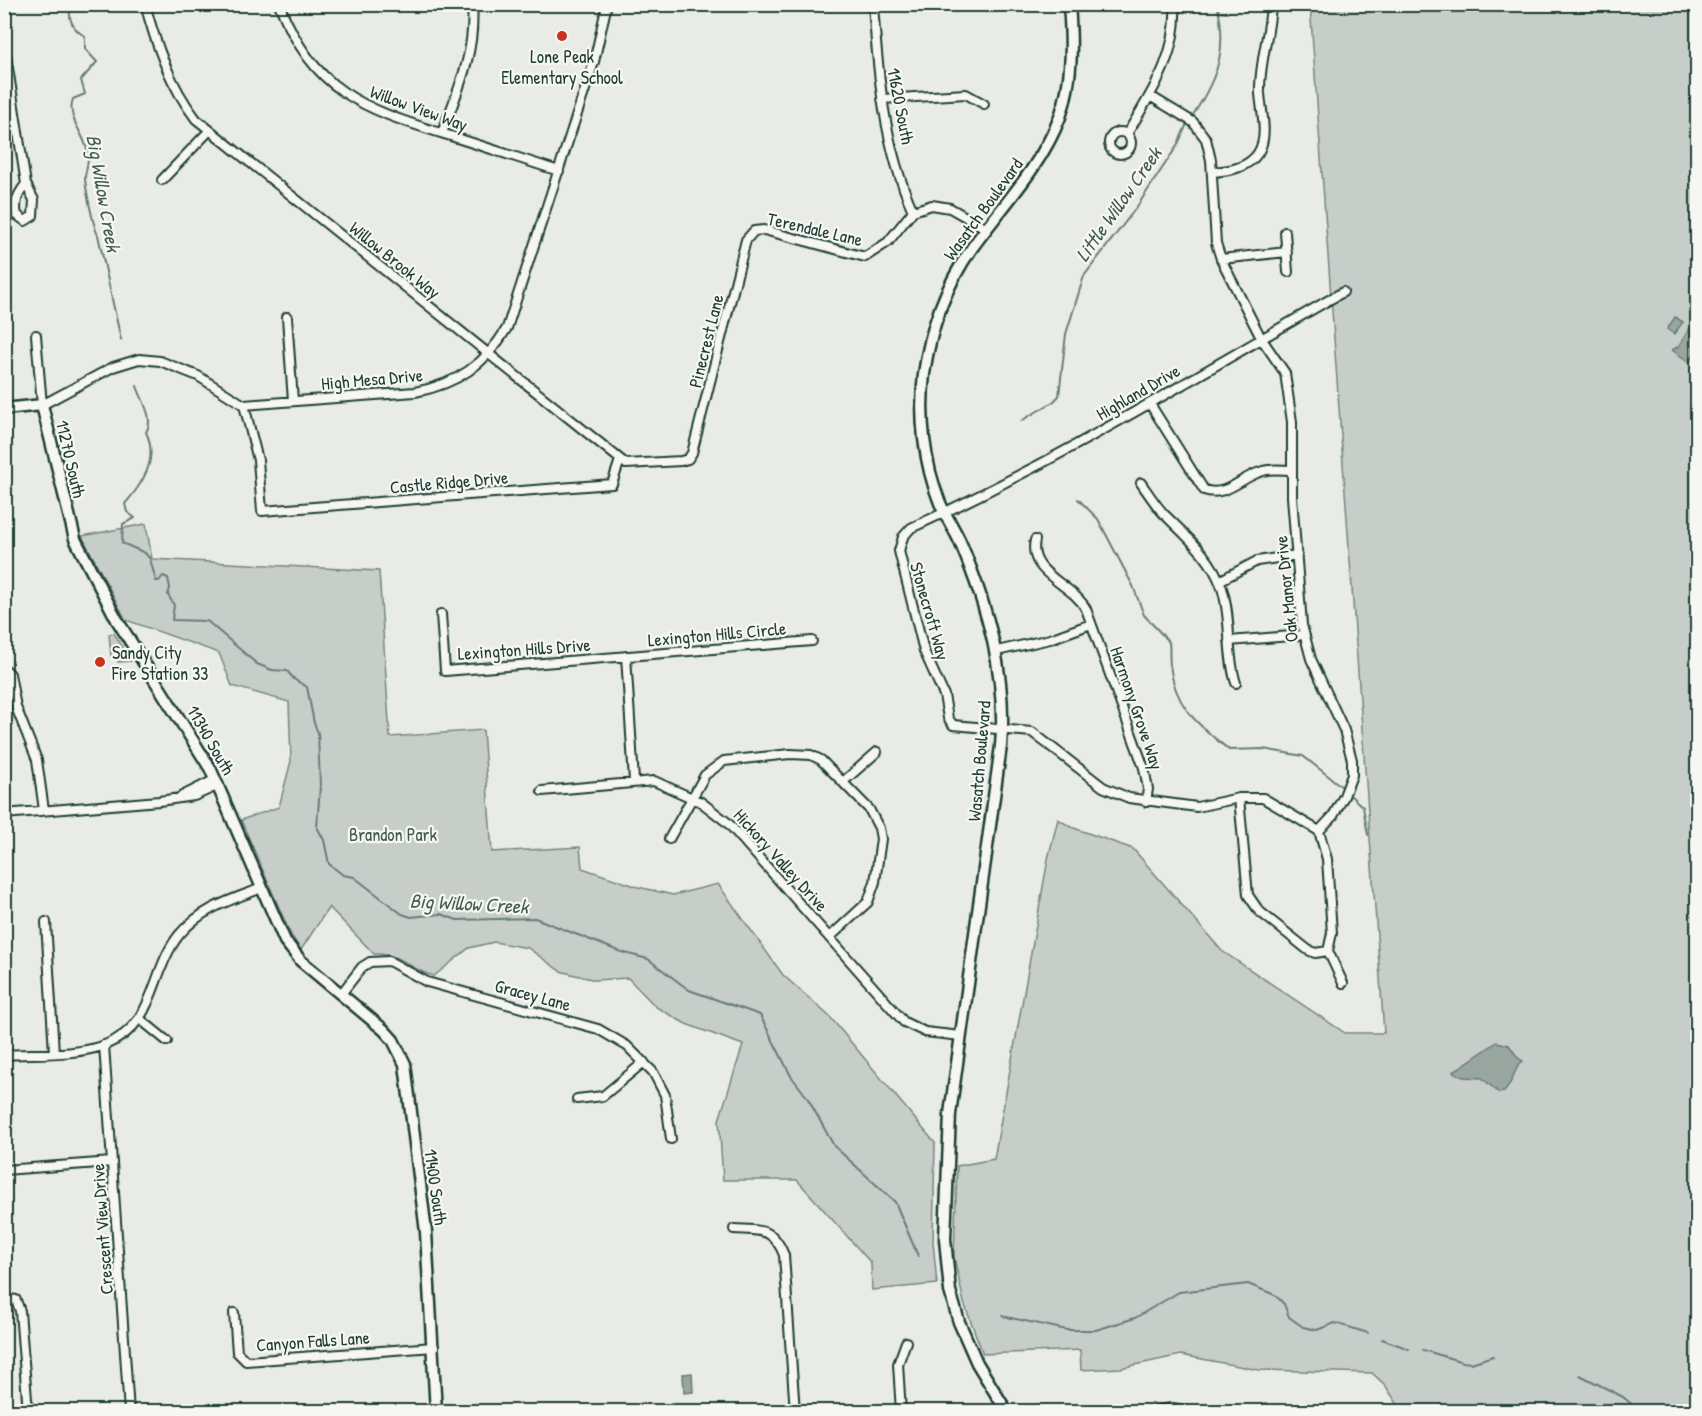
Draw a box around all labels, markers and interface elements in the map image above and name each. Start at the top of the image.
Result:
marker: Lone Peak Elementary School [555,29,569,43]
place label: Lone Peak Elementary School [501,44,623,90]
street label: 11620 South [881,66,921,147]
street label: Willow View Way [367,79,472,137]
water label: Big Willow Creek [79,132,128,255]
water label: Little Willow Creek [1069,140,1168,267]
street label: Wasatch Boulevard [937,153,1029,265]
street label: Terendale Lane [765,206,865,252]
street label: Willow Brook Way [344,216,446,305]
street label: Pinecrest Lane [682,292,730,390]
street label: Highland Drive [1091,358,1185,426]
street label: High Mesa Drive [320,362,424,396]
street label: 11270 South [50,418,92,501]
street label: Castle Ridge Drive [389,464,509,500]
street label: Oak Manor Drive [1268,535,1304,643]
street label: Stonecroft Way [904,559,956,663]
street label: Lexington Hills Circle [647,615,787,653]
street label: Lexington Hills Drive [457,632,591,666]
place label: Sandy City Fire Station 33 [111,640,208,686]
street label: Harmony Grove Way [1104,643,1170,773]
marker: Sandy City Fire Station 33 [93,655,107,669]
street label: Wasatch Boulevard [961,700,997,822]
street label: 11340 South [181,701,241,780]
street label: Hickory Valley Drive [728,803,834,917]
park label: Brandon Park [349,822,437,847]
water label: Big Willow Creek [409,886,530,921]
street label: Gracey Lane [492,973,574,1017]
street label: 11400 South [418,1147,454,1227]
street label: Crescent View Drive [85,1163,119,1295]
street label: Canyon Falls Lane [255,1325,371,1357]

